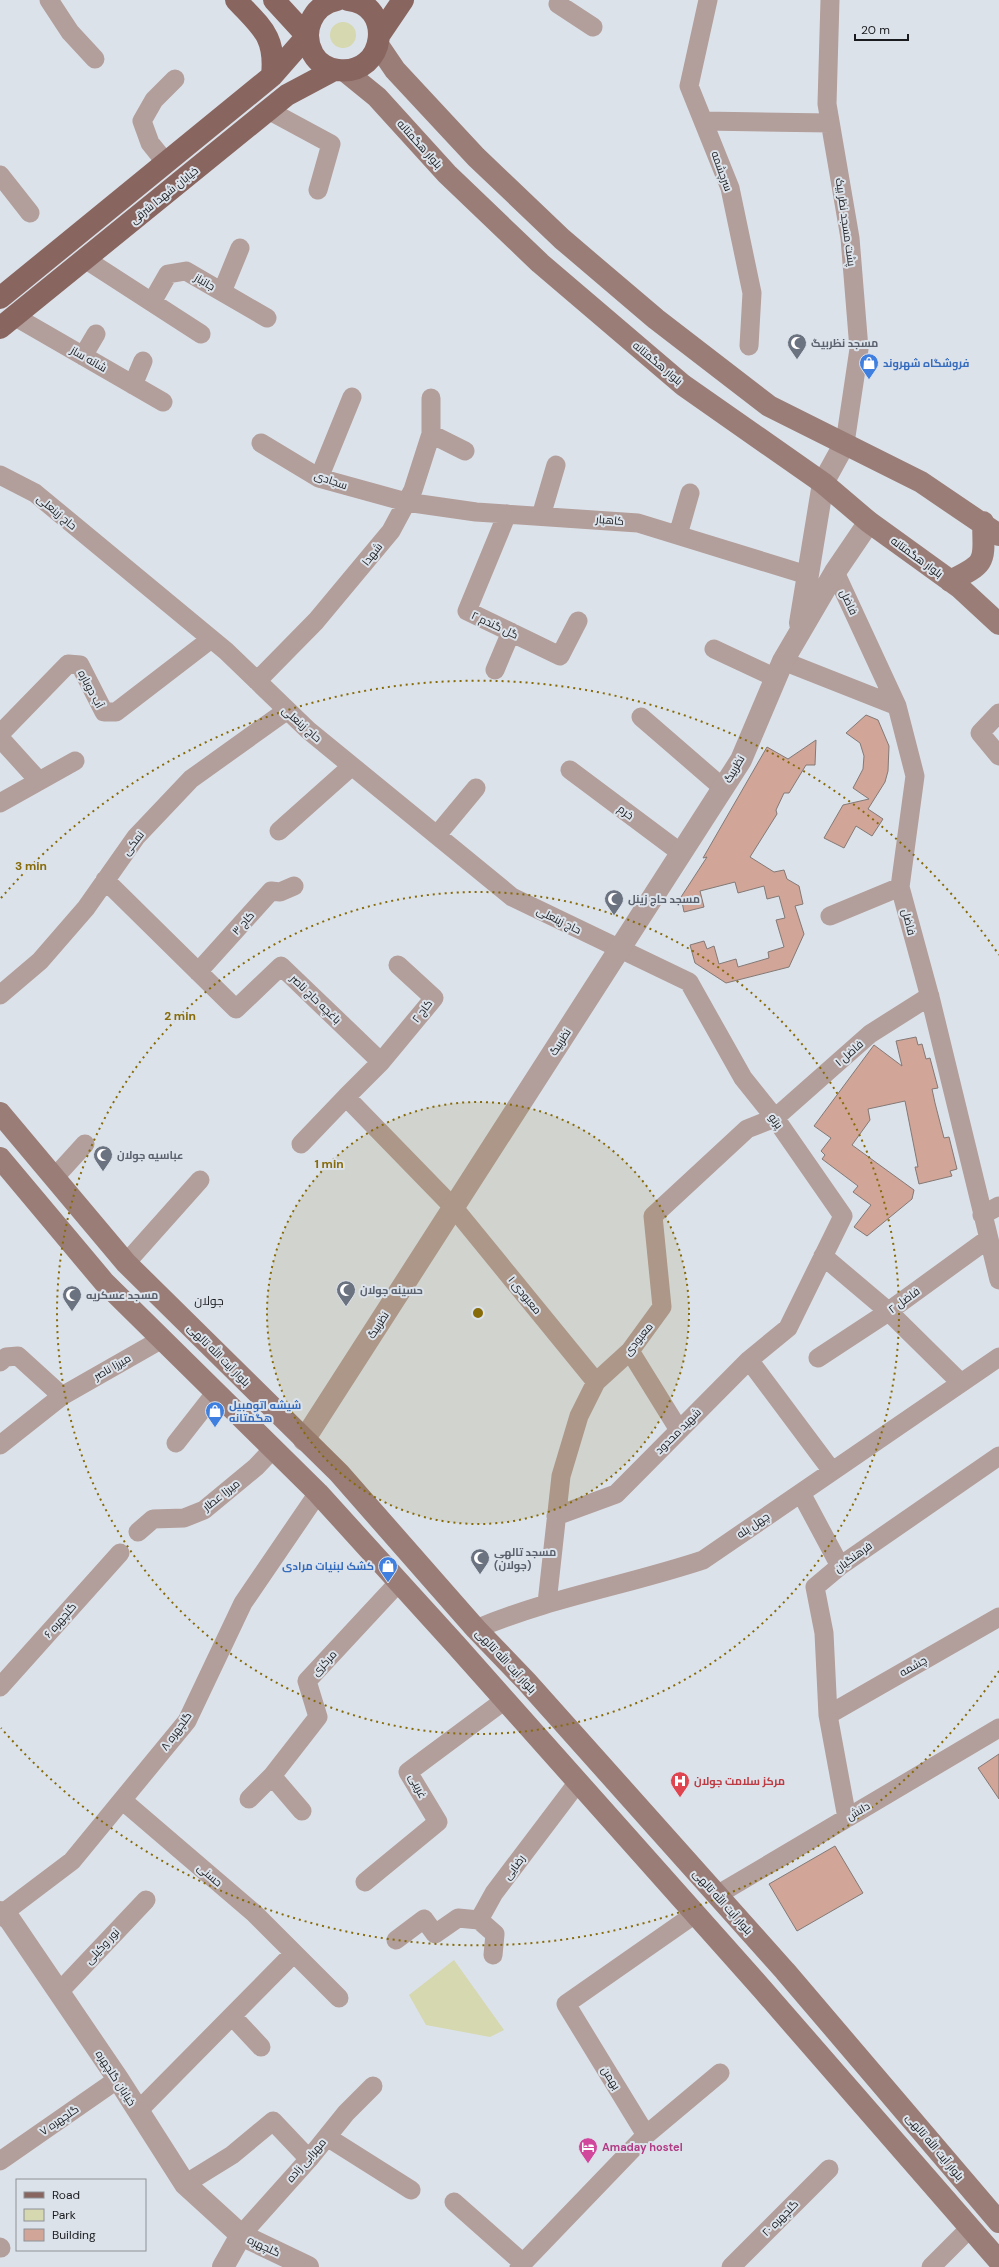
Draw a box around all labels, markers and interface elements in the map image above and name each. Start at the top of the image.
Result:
scale bar [855,16,908,42]
text: 20 m [861,22,890,38]
street label: بلوار هگمتانه [394,117,446,171]
street label: سرچشمه [708,149,736,193]
street label: خیابان شهدا شرقی [127,163,201,227]
street label: پشت مسجد نظر بیک [833,177,859,267]
street label: جانباز [191,270,218,293]
mosque icon: مسجد نظربیگ [786,332,808,360]
place label: مسجد نظربیگ [811,336,878,350]
street label: بلوار هگمتانه [630,338,686,388]
street label: شانه ساز [67,342,110,375]
shop icon: فروشگاه شهروند [858,352,880,380]
place label: فروشگاه شهروند [883,356,969,371]
street label: سجادی [313,468,349,492]
street label: حاج زینعلی [34,491,80,534]
street label: کاهبار [594,512,625,528]
street label: بلوار هگمتانه [888,533,946,581]
street label: شهدا [359,540,385,568]
street label: فاضل [837,587,861,617]
street label: گل گندم ۲ [469,608,521,643]
street label: آب دوباره [75,667,107,711]
street label: حاج زینعلی [279,703,325,746]
street label: نظربیگ [721,753,748,785]
street label: خرم [615,802,637,823]
street label: نمکی [119,828,147,858]
text: 3 min [15,858,47,874]
mosque icon: مسجد حاج زینل [603,888,625,916]
place label: مسجد حاج زینل [628,892,700,907]
street label: حاج زینعلی [534,903,584,938]
street label: فاضل [899,907,919,937]
street label: کاج ۳ [229,908,258,938]
street label: باغچه حاج ناصر [286,971,344,1028]
street label: کاج ۲ [409,997,436,1026]
text: 2 min [164,1008,196,1024]
street label: نظربیگ [546,1026,574,1058]
street label: فاضل ۱ [832,1037,866,1069]
street label: پرتو [766,1111,786,1131]
mosque icon: عباسیه جولان [92,1144,114,1172]
place label: عباسیه جولان [117,1148,183,1163]
text: 1 min [314,1156,344,1172]
street label: معبودی ۱ [505,1273,545,1317]
mosque icon: حسینه جولان [335,1279,357,1307]
place label: حسینه جولان [360,1283,423,1298]
mosque icon: مسجد عسکریه [61,1284,83,1312]
street label: فاضل ۲ [886,1284,922,1316]
place label: مسجد عسکریه [86,1288,158,1302]
district label: جولان [194,1293,224,1309]
centre of rings [471,1306,485,1320]
street label: نظربیگ [364,1309,392,1341]
street label: بلوار آیت الله تالهی [185,1320,254,1389]
street label: معبودی [620,1320,656,1358]
street label: میرزا ناصر [90,1351,133,1384]
place label: شیشه اتومبیل هگمتانه [229,1398,301,1425]
shop icon: شیشه اتومبیل هگمتانه [204,1400,226,1428]
street label: شهید محدود [652,1405,704,1457]
street label: میرزا عطار [199,1476,242,1514]
street label: چهل پله [734,1509,772,1541]
street label: فرهنگیان [831,1539,875,1575]
place label: مسجد تالهی (جولان) [494,1545,556,1573]
mosque icon: مسجد تالهی (جولان) [469,1547,491,1575]
shop icon: کشک لبنیات مرادی [377,1555,399,1583]
place label: کشک لبنیات مرادی [282,1559,374,1573]
street label: گلچهره ۶ [41,1599,79,1641]
street label: بلوار آیت الله تالهی [473,1625,540,1696]
street label: مرکزی [309,1647,339,1679]
street label: چشمه [897,1653,929,1679]
street label: گلچهره ۸ [157,1709,195,1753]
hospital icon: مرکز سلامت جولان [669,1770,691,1798]
street label: غریبی [406,1771,430,1801]
place label: مرکز سلامت جولان [694,1774,785,1789]
street label: دانش [844,1799,872,1823]
street label: رضایی [500,1852,528,1882]
street label: حسنی [195,1860,225,1890]
street label: بلوار آیت الله تالهی [690,1866,757,1938]
street label: نور وکیلی [82,1925,122,1967]
street label: خیابان گلچهره [93,2048,139,2108]
street label: بهمن [598,2064,624,2092]
street label: گلچهره ۷ [37,2102,81,2138]
street label: بلوار آیت الله تالهی [903,2110,968,2183]
street label: مهرابی زاده [283,2135,329,2185]
hotel icon: Amaday hostel [577,2136,599,2164]
place label: Amaday hostel [602,2140,683,2154]
legend [16,2179,146,2251]
text: Road [52,2187,80,2203]
street label: گلچهره ۲۰ [759,2197,801,2239]
text: Park [52,2207,76,2223]
text: Building [52,2227,96,2243]
street label: گلچهره [245,2232,283,2260]

